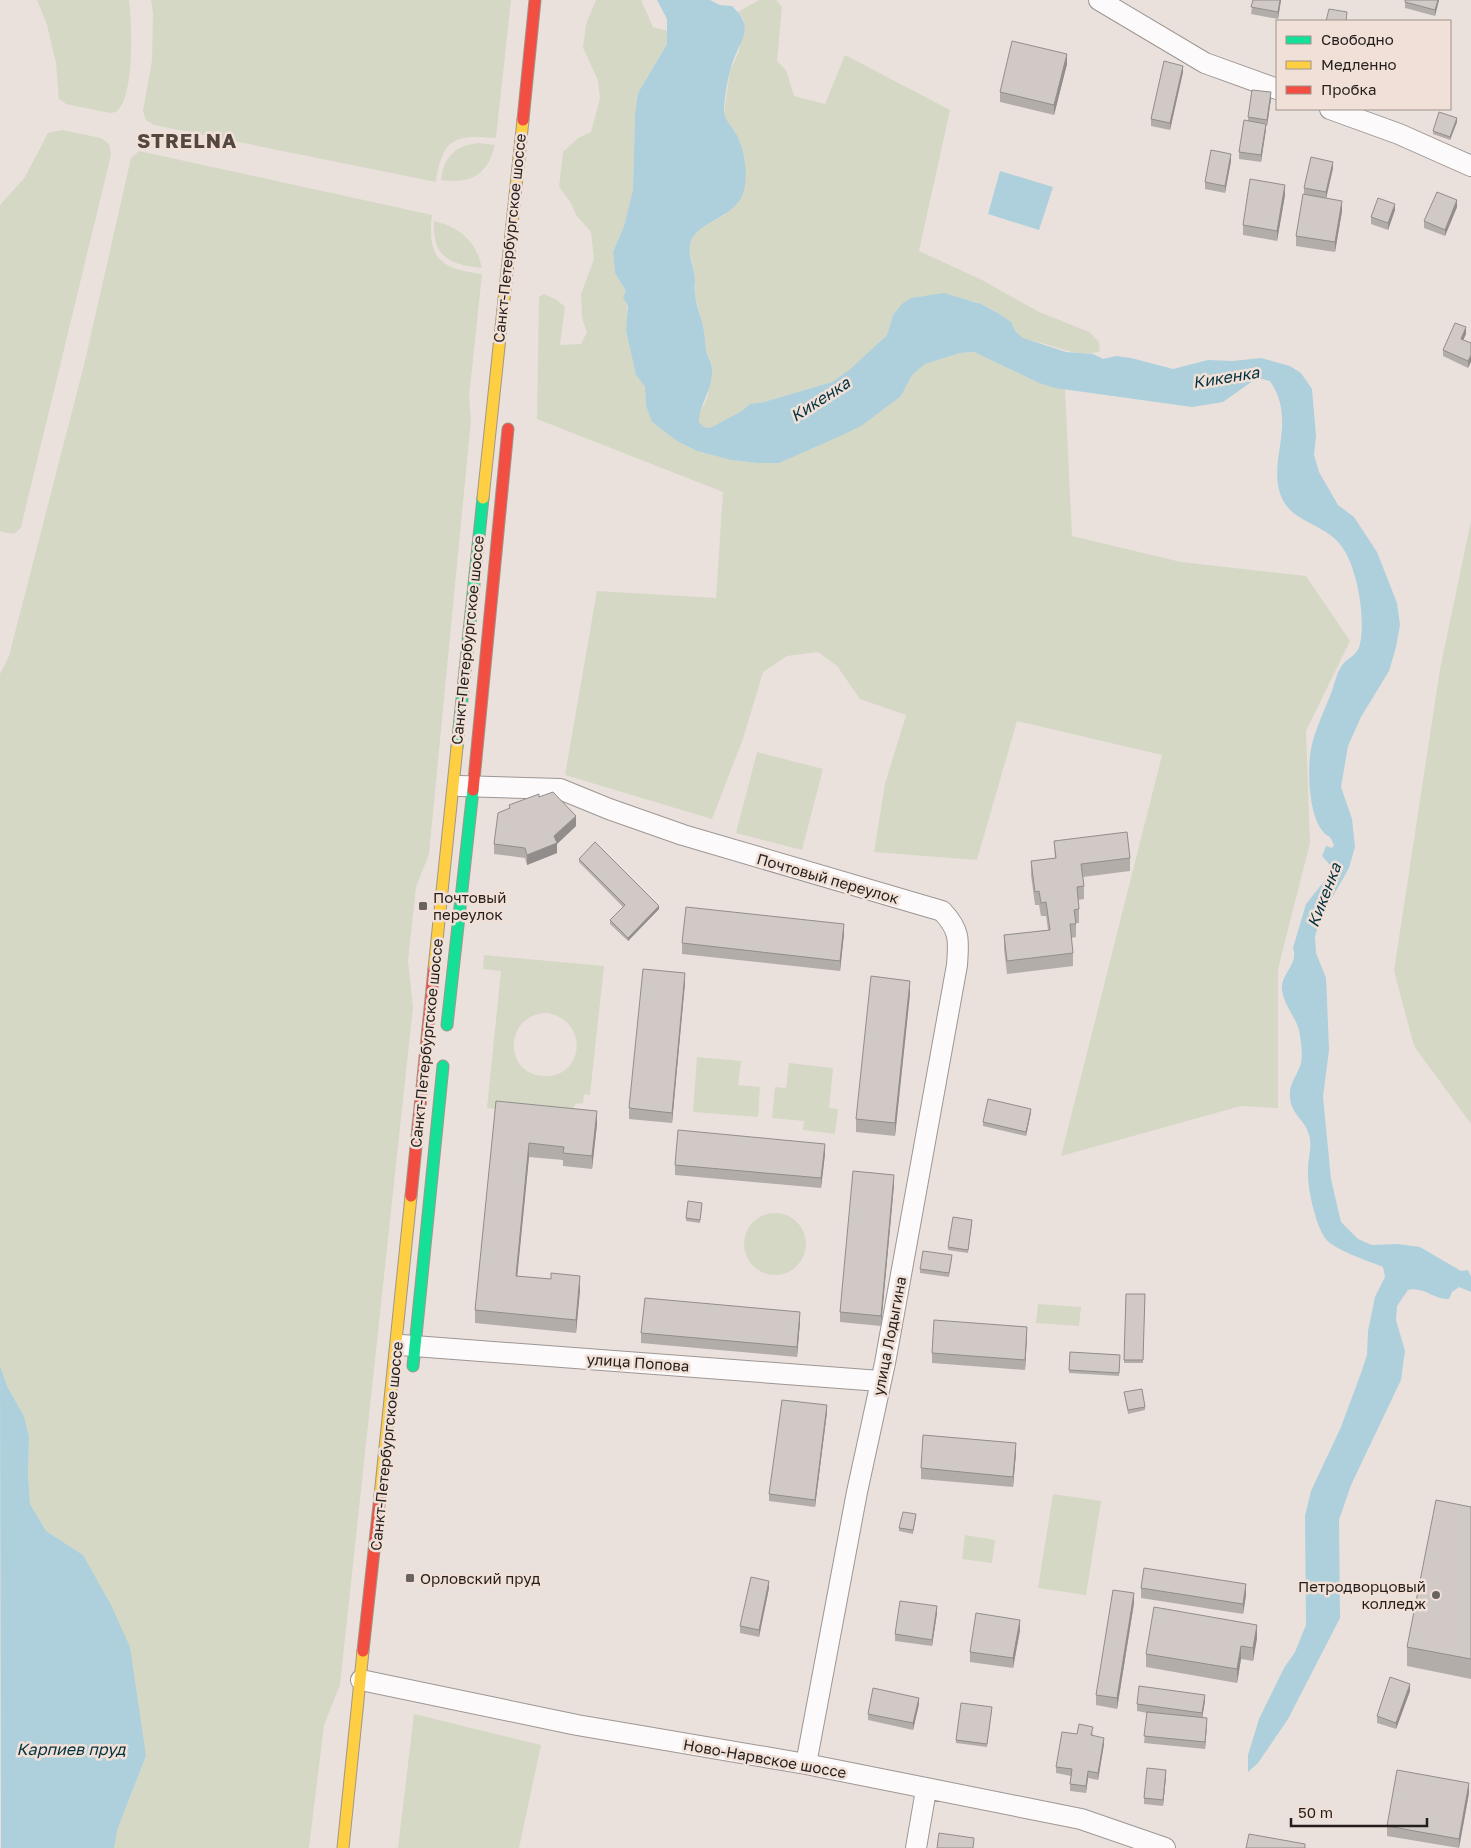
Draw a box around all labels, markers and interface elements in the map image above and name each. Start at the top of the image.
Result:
legend [1276,20,1451,110]
text: Свободно [1321,30,1394,48]
text: Медленно [1321,55,1397,73]
text: Пробка [1321,80,1376,98]
district label: STRELNA [137,128,237,152]
street label: Санкт-Петербургское шоссе [489,132,529,344]
water label: Кикенка [1191,362,1262,392]
water label: Кикенка [786,372,854,426]
street label: Санкт-Петербургское шоссе [447,534,487,746]
street label: Почтовый переулок [755,849,901,907]
water label: Кикенка [1303,859,1346,930]
place label: Почтовый переулок [433,888,506,923]
marker: Почтовый переулок [417,900,429,912]
street label: Санкт-Петербургское шоссе [406,937,446,1149]
street label: улица Лодыгина [869,1275,909,1397]
street label: Санкт-Петербургское шоссе [366,1340,406,1552]
street label: улица Попова [586,1349,690,1375]
place label: Орловский пруд [420,1569,540,1587]
marker: Орловский пруд [404,1572,416,1584]
place label: Петродворцовый колледж [1298,1577,1426,1612]
marker: Петродворцовый колледж [1430,1589,1442,1601]
street label: Ново-Нарвское шоссе [682,1735,848,1781]
water label: Карпиев пруд [17,1739,127,1759]
scale bar [1291,1796,1427,1828]
text: 50 m [1298,1803,1333,1821]

